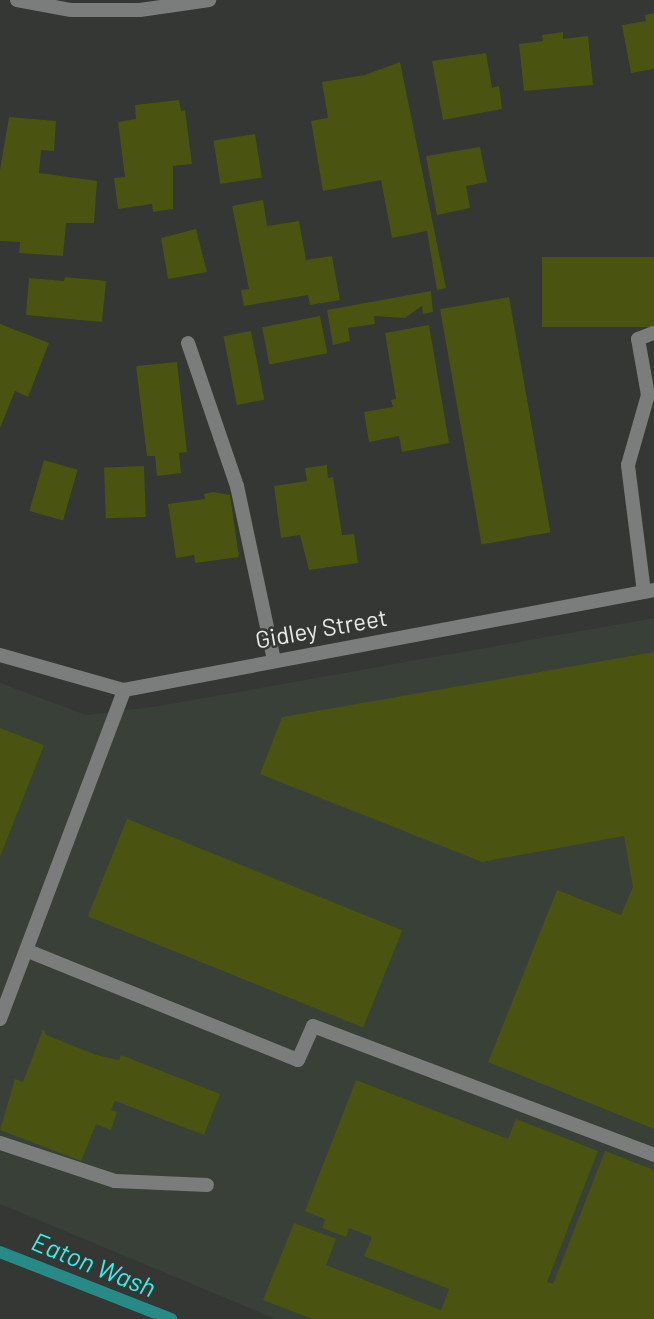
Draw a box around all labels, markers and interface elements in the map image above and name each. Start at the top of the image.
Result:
street label: Gidley Street [253,602,389,654]
water label: Eaton Wash [28,1225,160,1303]

